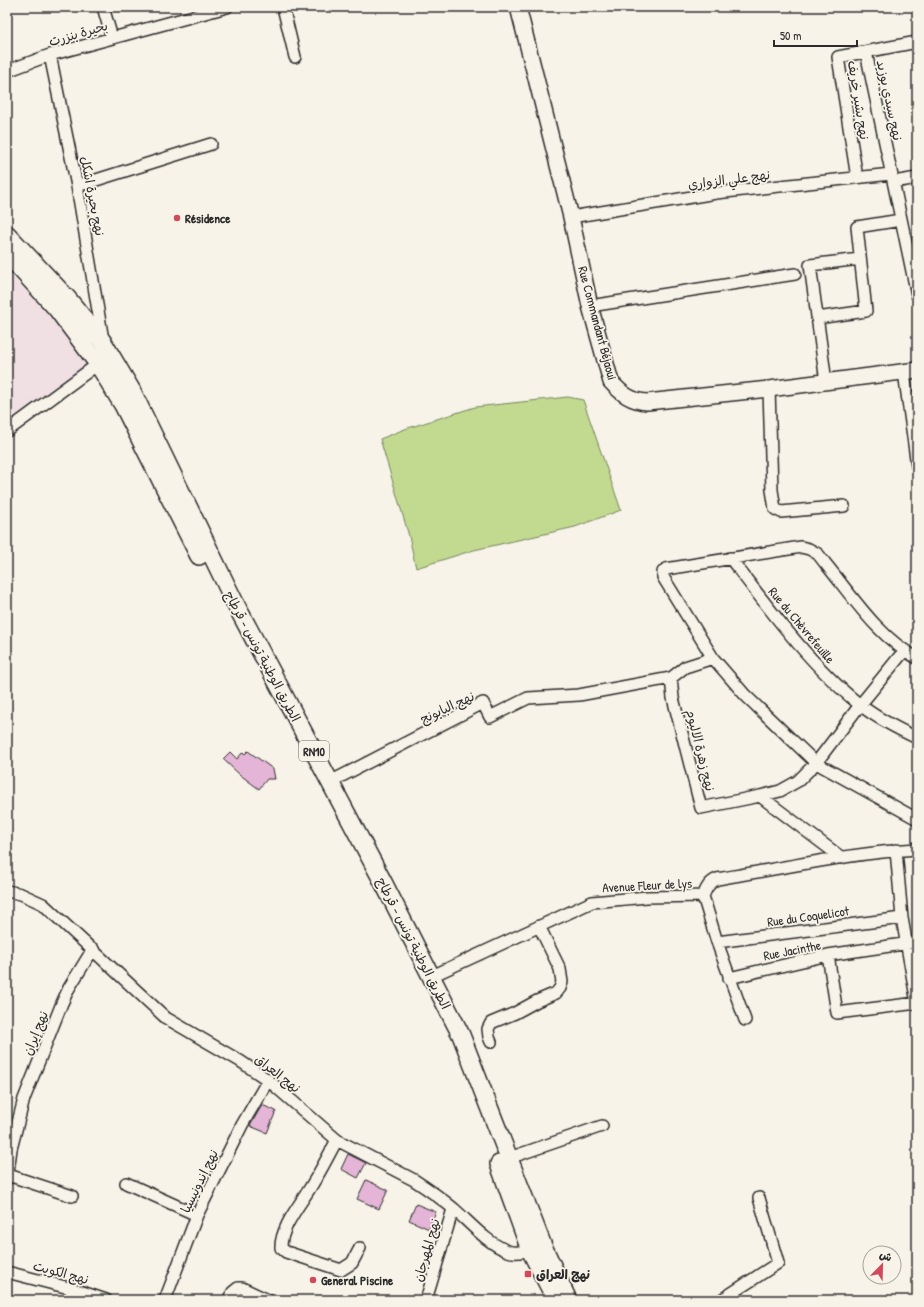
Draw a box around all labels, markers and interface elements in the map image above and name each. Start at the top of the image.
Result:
street label: بحيرة بنزرت [46,16,110,50]
scale bar [774,22,857,48]
text: 50 m [780,27,801,44]
street label: نهج سيدي بوزيد [872,58,907,142]
street label: نهج بشير خريف [843,59,874,141]
street label: نهج بحيرة اشكل [75,155,110,237]
street label: نهج علي الزواري [687,165,771,196]
place label: Résidence [185,209,231,227]
marker: Résidence [172,213,182,223]
street label: Rue Commandant Béjaoui [574,264,622,382]
street label: Rue du Chèvrefeuille [765,583,839,667]
street label: الطريق الوطنية تونس - قرطاج [220,587,305,725]
street label: نهج البابونج [417,687,478,728]
street label: نهج زهرة الاليوم [680,707,720,793]
road number: RN10 [299,741,329,761]
street label: الطريق الوطنية تونس - قرطاج [372,874,455,1013]
street label: Avenue Fleur de lys [602,874,692,896]
street label: Rue du Coquelicot [766,901,851,931]
street label: Rue Jacinthe [762,936,822,964]
street label: نهج إيران [18,1008,53,1058]
street label: نهج العراق [251,1050,305,1097]
street label: نهج إندونيسيا [176,1146,223,1216]
street label: نهج المهرجان [408,1216,445,1284]
north arrow [862,1245,902,1285]
text: ش [878,1247,894,1265]
street label: نهج الكويت [31,1256,91,1289]
place label: نهج العراق [536,1265,590,1283]
marker: نهج العراق [523,1269,533,1279]
place label: General Piscine [321,1271,394,1289]
marker: General Piscine [308,1275,318,1285]

